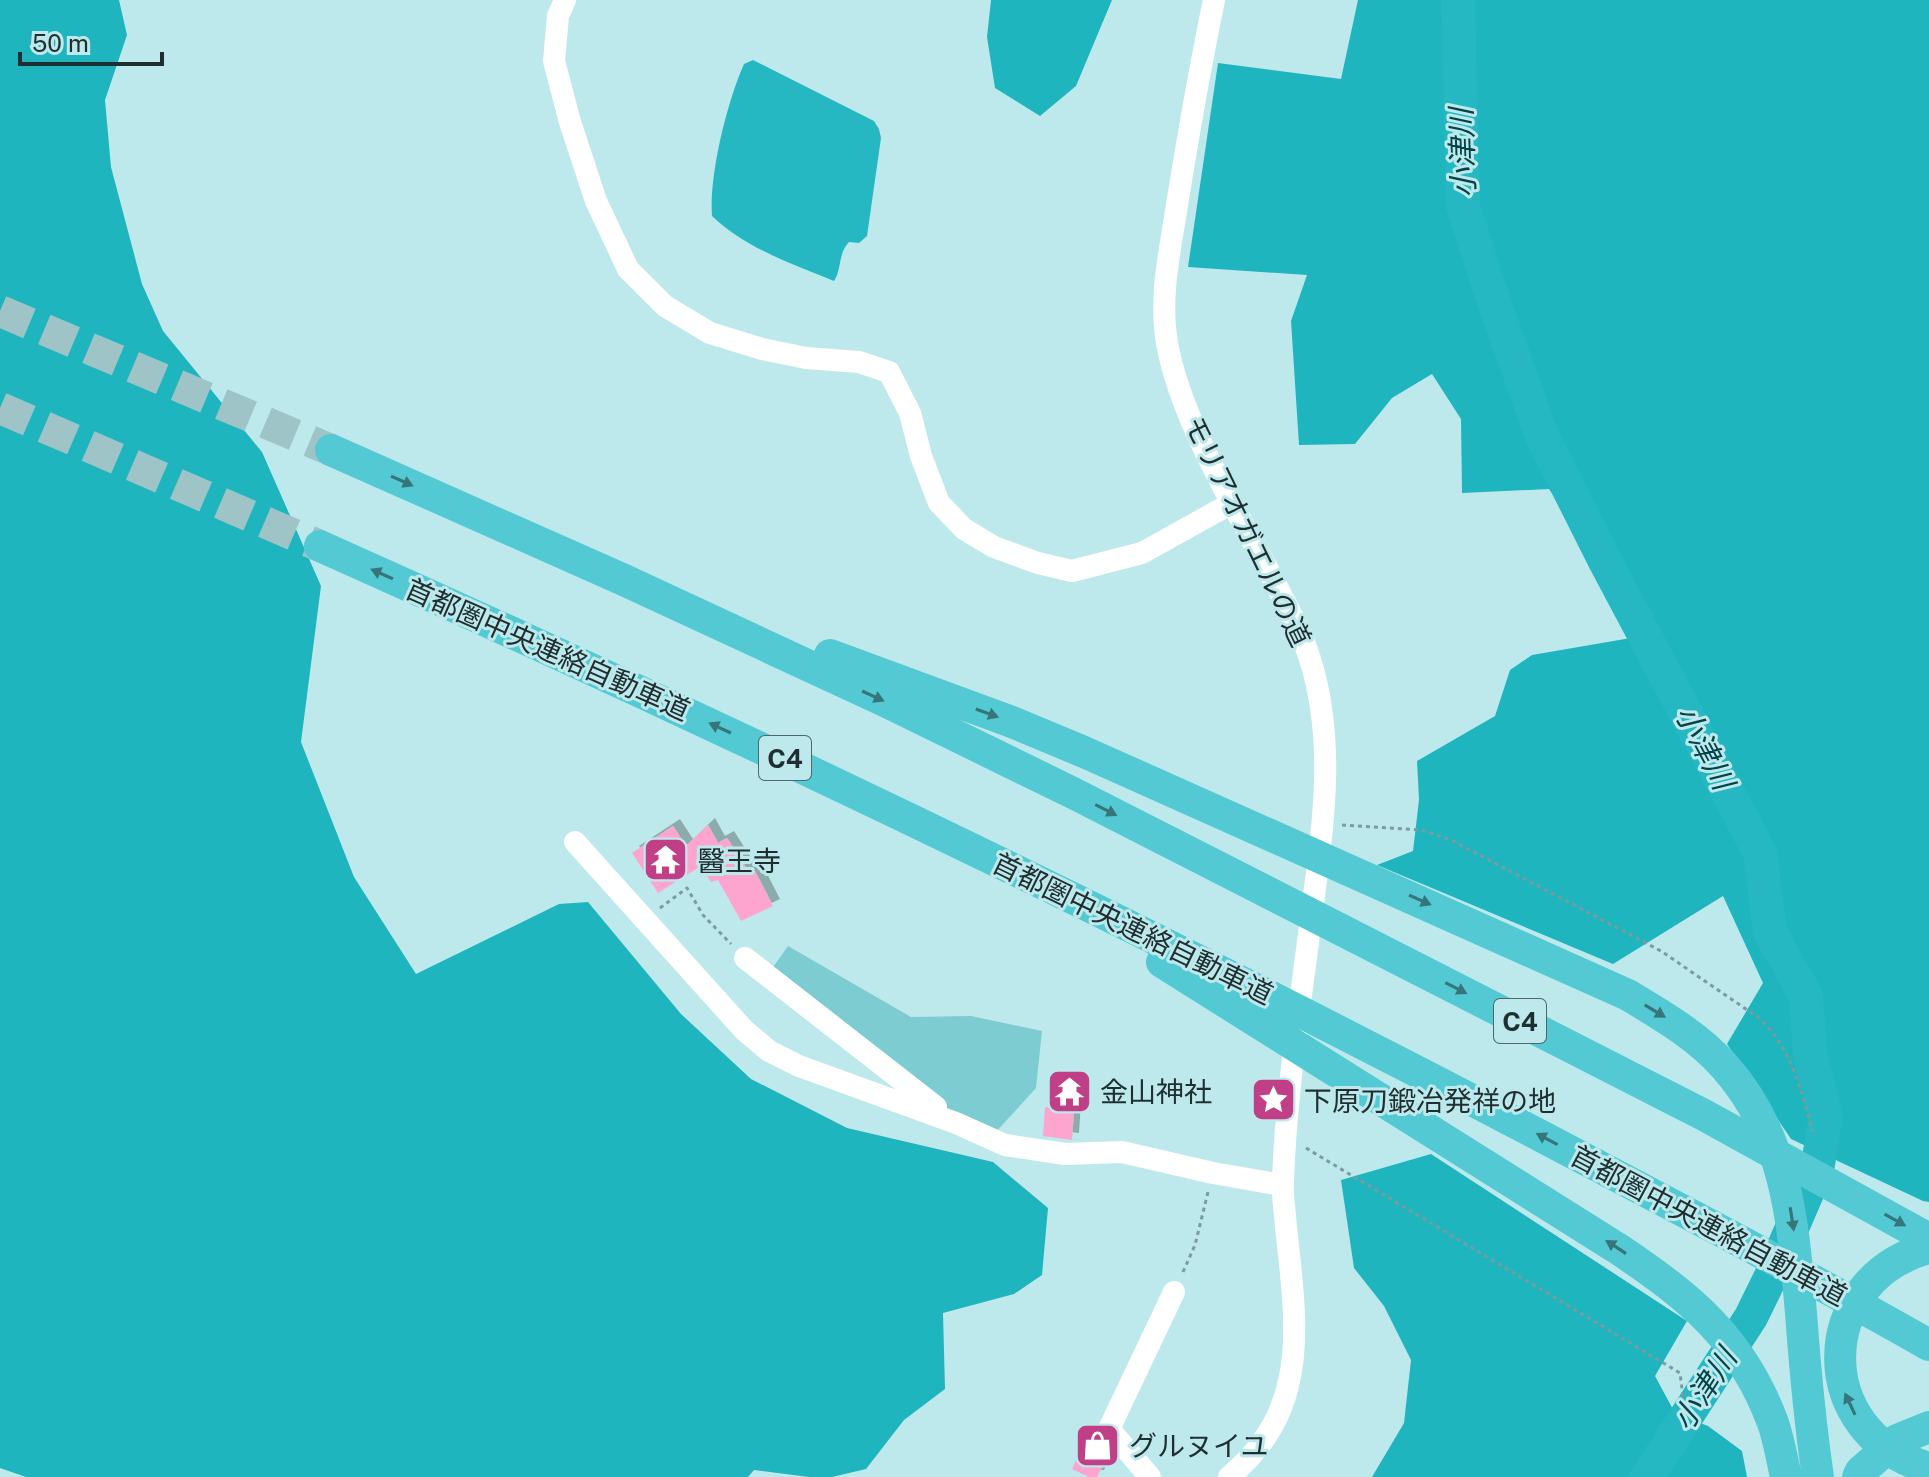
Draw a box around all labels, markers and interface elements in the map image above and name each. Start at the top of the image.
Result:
scale bar [20,16,162,66]
text: 50 m [32,29,89,57]
water label: 小津川 [1442,104,1482,199]
street label: モリアオガエルの道 [1178,411,1318,651]
one-way arrow [390,475,414,488]
one-way arrow [370,567,394,580]
street label: 首都圏中央連絡自動車道 [401,571,695,727]
one-way arrow [861,689,884,703]
water label: 小津川 [1668,699,1743,798]
one-way arrow [975,707,999,719]
one-way arrow [709,721,732,735]
road number: C4 [759,736,811,780]
one-way arrow [1095,803,1118,817]
temple icon: 醫王寺 [642,836,690,884]
place label: 醫王寺 [697,844,781,877]
street label: 首都圏中央連絡自動車道 [987,846,1279,1010]
one-way arrow [1408,894,1431,907]
one-way arrow [1445,980,1467,994]
road number: C4 [1494,999,1546,1043]
one-way arrow [1644,1004,1666,1018]
temple icon: 金山神社 [1045,1067,1093,1115]
place label: 金山神社 [1100,1075,1212,1108]
place icon: 下原刀鍛冶発祥の地 [1249,1076,1297,1124]
place label: 下原刀鍛冶発祥の地 [1304,1084,1556,1117]
one-way arrow [1536,1133,1559,1146]
street label: 首都圏中央連絡自動車道 [1565,1138,1853,1312]
one-way arrow [1786,1207,1799,1232]
one-way arrow [1884,1213,1906,1227]
one-way arrow [1605,1241,1627,1255]
water label: 小津川 [1664,1339,1745,1437]
one-way arrow [1843,1392,1856,1416]
shop icon: グルヌイユ [1074,1421,1122,1469]
place label: グルヌイユ [1129,1429,1268,1462]

